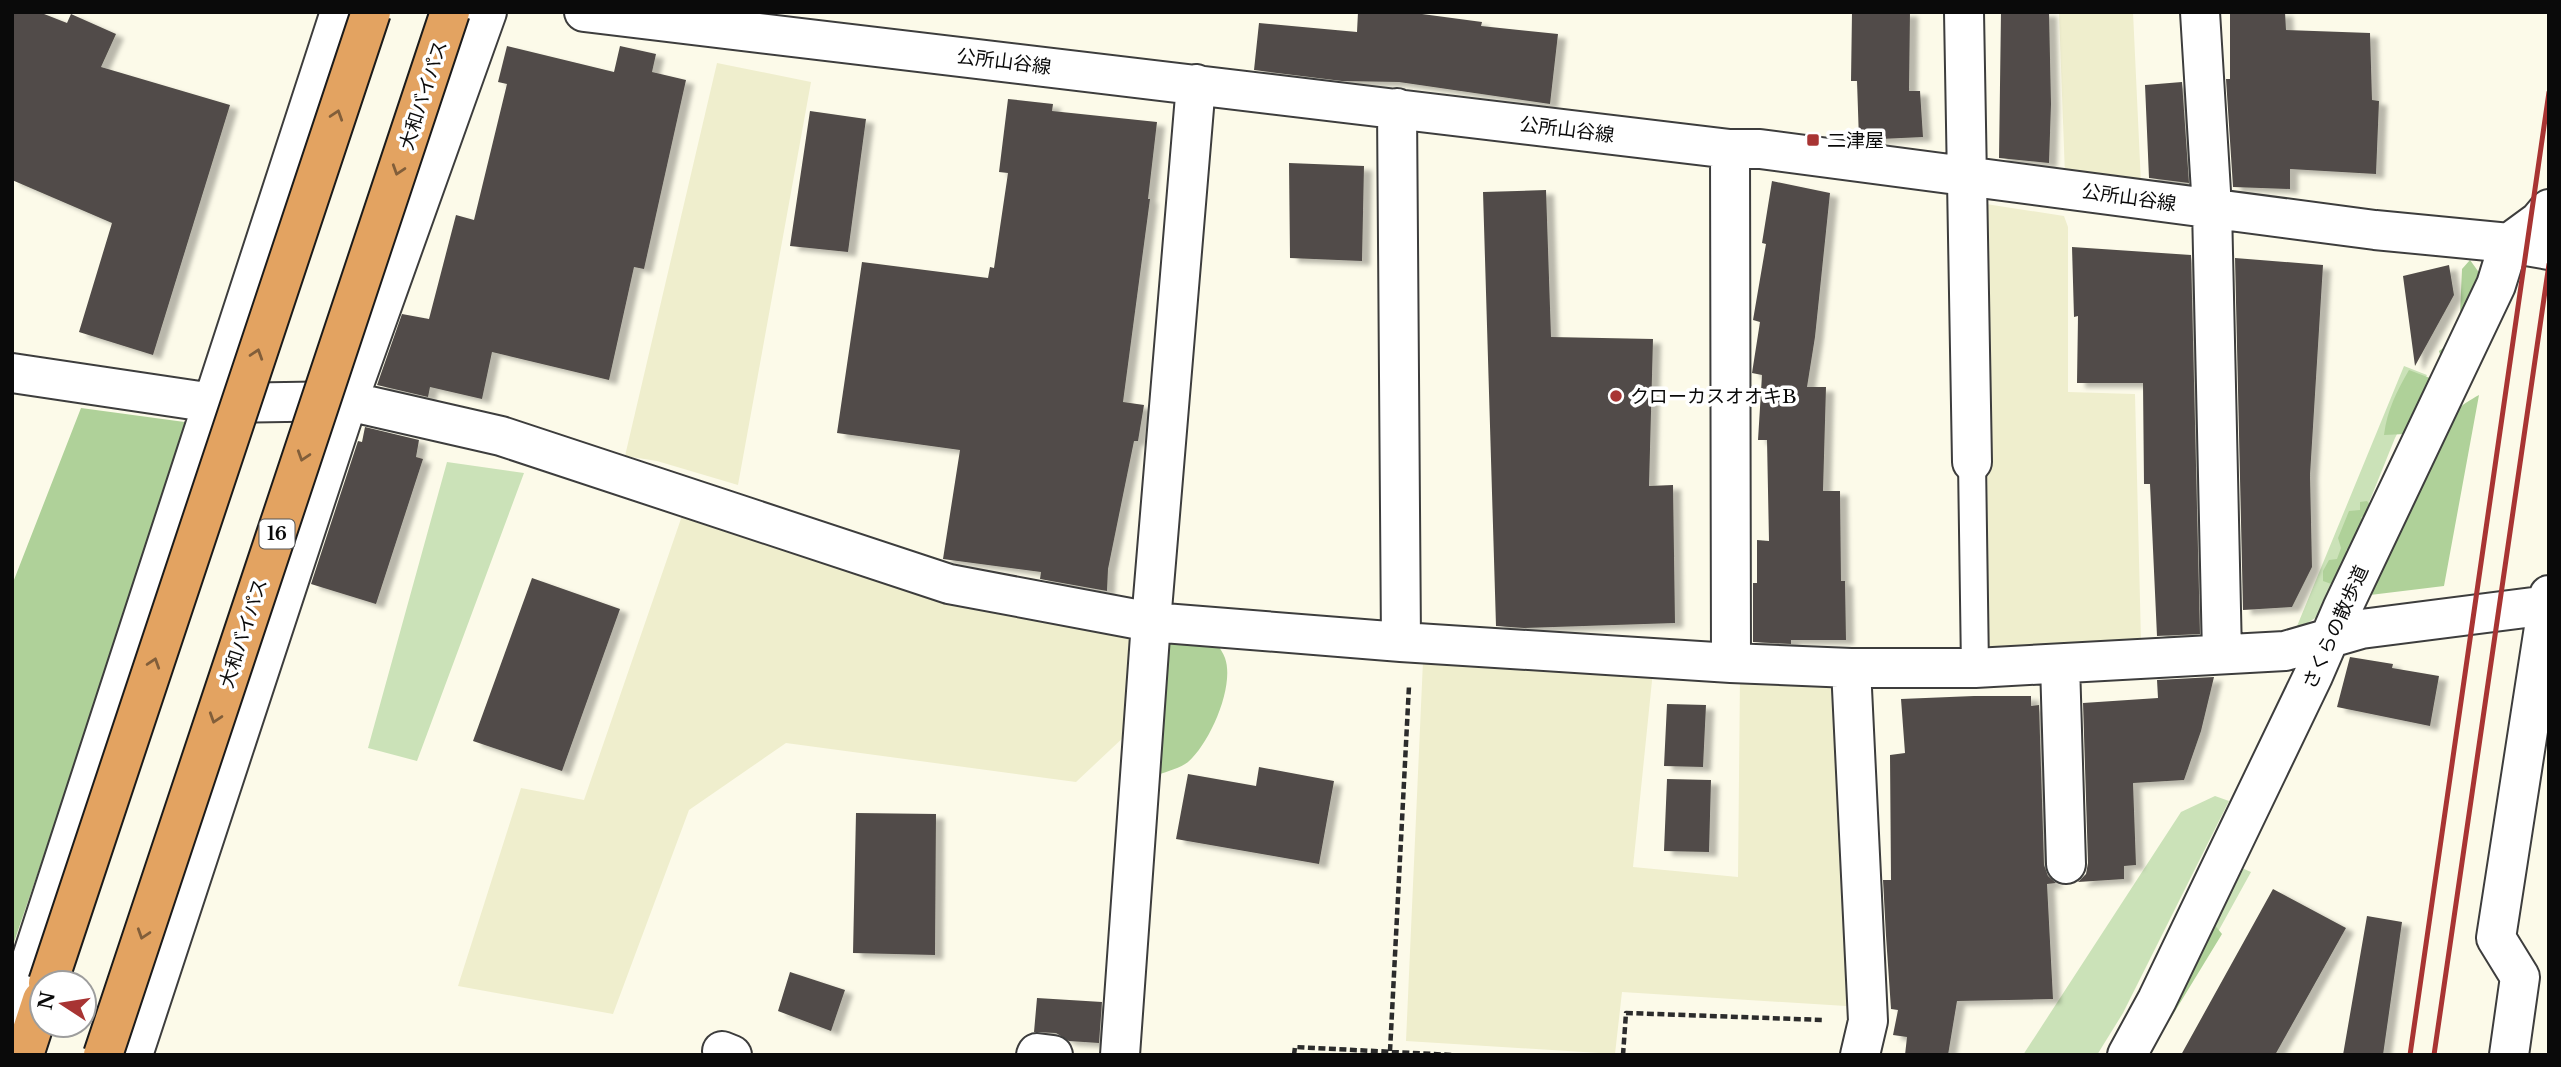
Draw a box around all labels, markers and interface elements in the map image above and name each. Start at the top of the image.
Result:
street label: 大和バイパス [395,38,452,153]
street label: 公所山谷線 [955,44,1052,79]
one-way arrow [329,109,343,121]
street label: 公所山谷線 [1518,112,1615,147]
place label: 二津屋 [1827,129,1884,152]
marker: 二津屋 [1805,132,1821,148]
one-way arrow [392,163,406,176]
street label: 公所山谷線 [2080,179,2178,215]
one-way arrow [249,348,264,360]
place label: クローカスオオキB [1630,385,1797,408]
marker: クローカスオオキB [1608,388,1624,404]
one-way arrow [296,449,311,461]
road number: 16 [260,520,294,548]
street label: さくらの散歩道 [2298,562,2373,693]
street label: 大和バイパス [215,576,272,691]
one-way arrow [146,657,161,669]
one-way arrow [209,711,223,724]
one-way arrow [137,927,152,939]
north arrow [28,969,98,1039]
text: N [34,989,60,1012]

